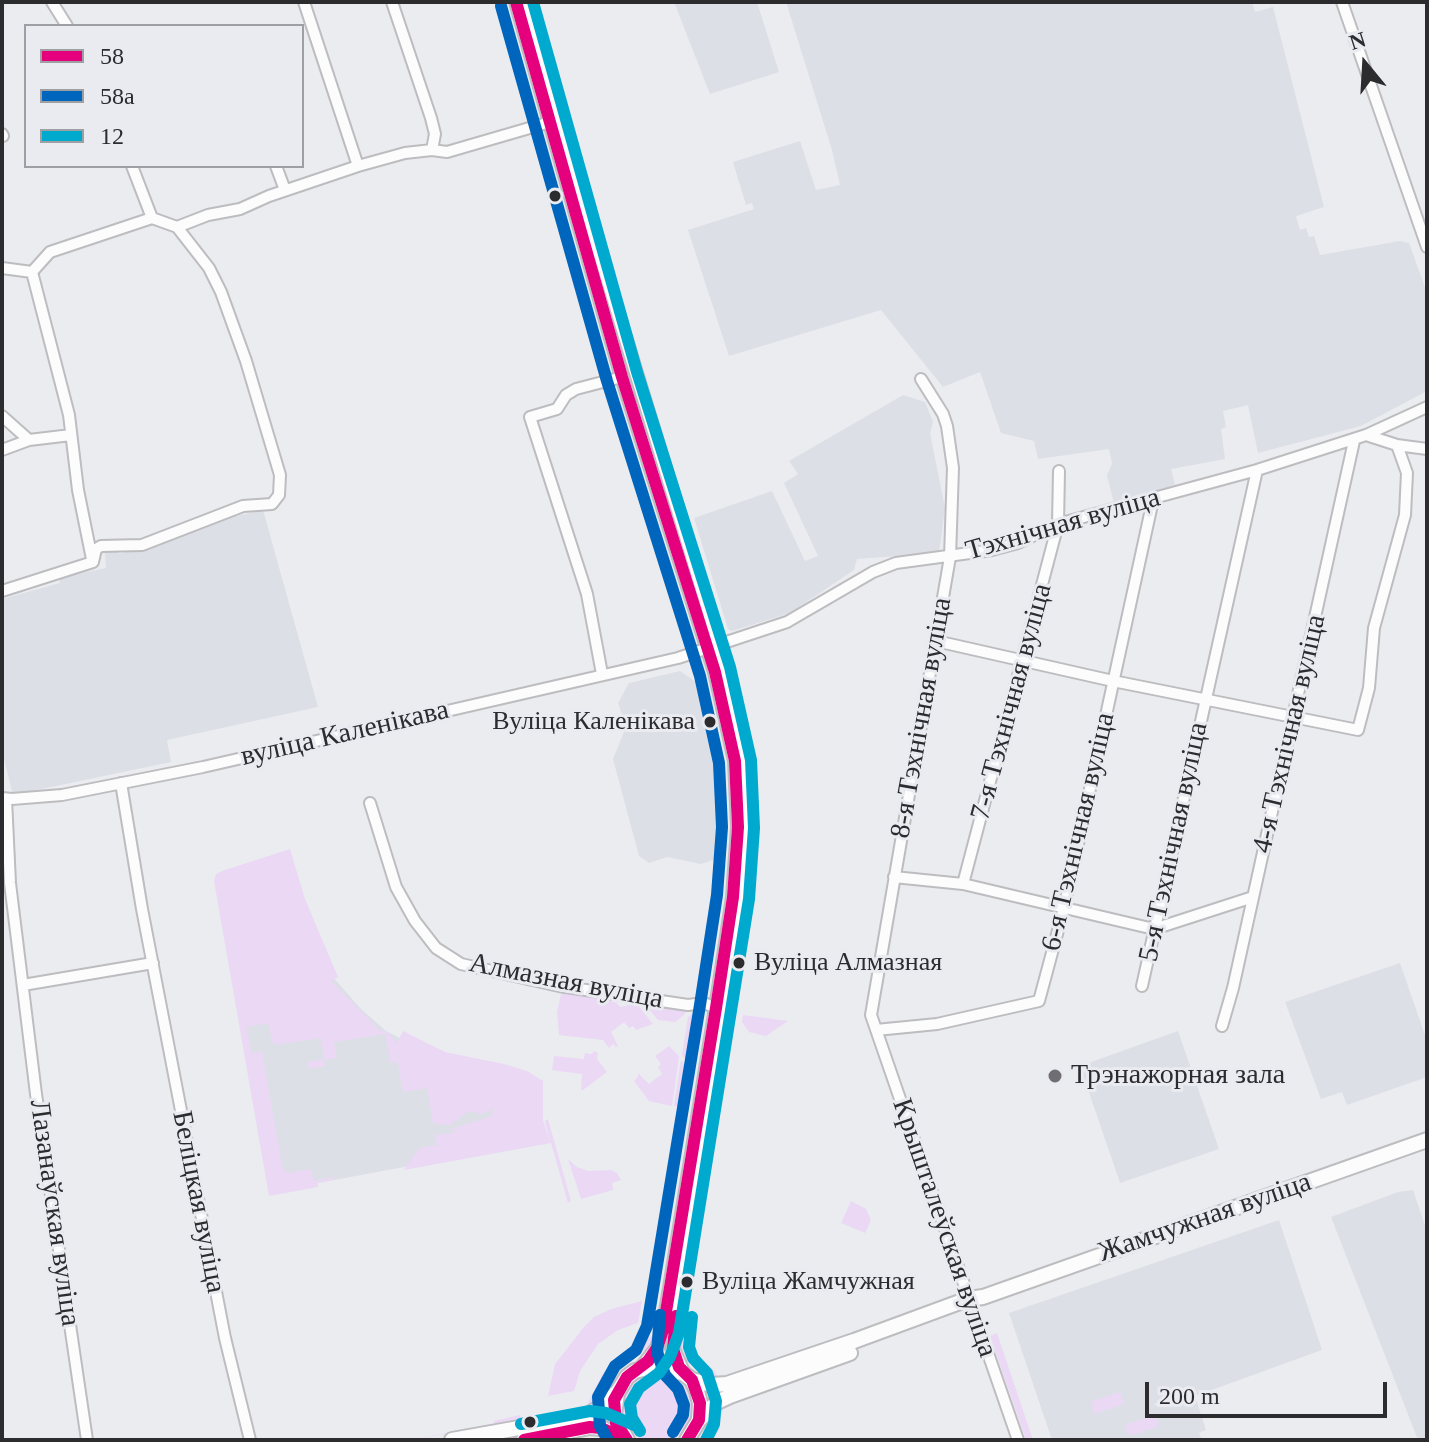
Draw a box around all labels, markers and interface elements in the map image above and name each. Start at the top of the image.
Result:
legend [24,24,304,168]
north arrow [1325,24,1405,104]
text: N [1346,26,1369,55]
text: 58 [100,43,124,69]
text: 58а [100,83,135,109]
text: 12 [100,123,124,149]
unlabelled marker [547,188,563,204]
street label: Тэхнічная вуліца [962,481,1164,569]
street label: 7-я Тэхнічная вуліца [964,580,1060,824]
street label: 8-я Тэхнічная вуліца [884,595,960,841]
street label: 4-я Тэхнічная вуліца [1246,612,1334,856]
street label: вуліца Каленікава [238,694,452,774]
place label: Вуліца Каленікава [492,706,695,738]
street label: 6-я Тэхнічная вуліца [1035,710,1123,954]
marker: Вуліца Каленікава [702,714,718,730]
street label: 5-я Тэхнічная вуліца [1132,719,1216,965]
street label: Алмазная вуліца [466,947,666,1017]
place label: Вуліца Алмазная [754,947,942,979]
marker: Вуліца Алмазная [731,955,747,971]
place label: Трэнажорная зала [1071,1059,1285,1093]
marker: Трэнажорная зала [1046,1067,1064,1085]
street label: Крышталеўская вуліца [884,1095,1004,1361]
street label: Лазанаўская вуліца [21,1098,87,1328]
street label: Беліцкая вуліца [164,1108,232,1296]
street label: Жамчужная вуліца [1094,1166,1316,1270]
place label: Вуліца Жамчужная [702,1266,915,1298]
marker: Вуліца Жамчужная [679,1274,695,1290]
scale bar [1149,1366,1391,1416]
text: 200 m [1159,1383,1220,1409]
unlabelled marker [522,1414,538,1430]

